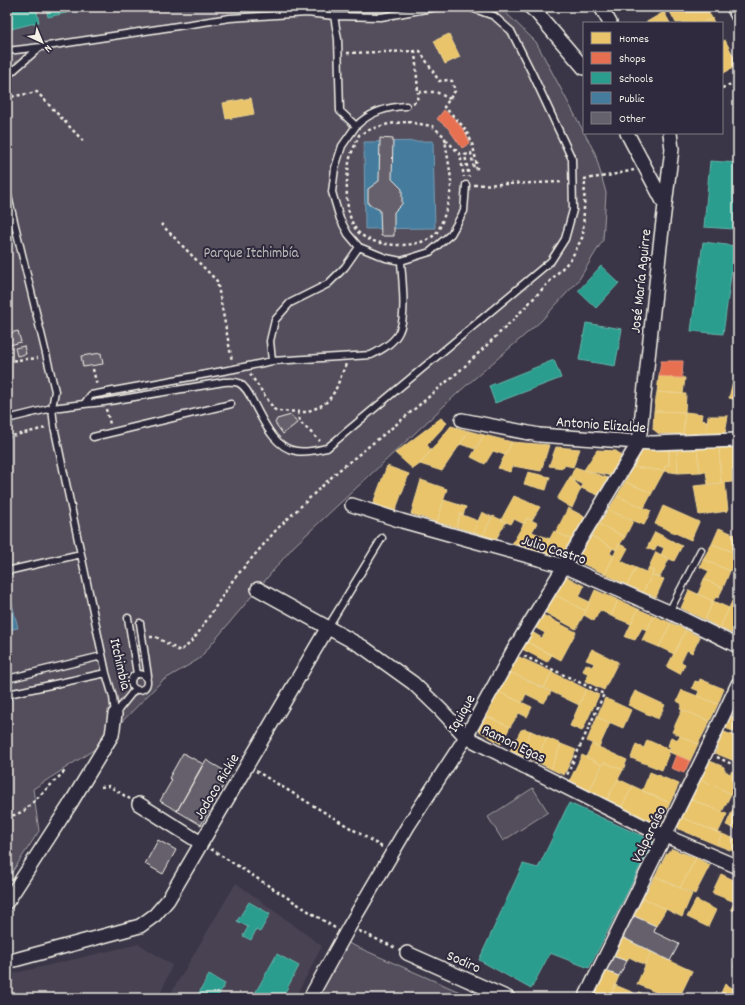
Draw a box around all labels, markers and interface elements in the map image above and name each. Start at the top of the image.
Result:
north arrow [22,22,62,62]
legend [583,22,723,134]
text: Homes [619,31,649,48]
text: N [40,40,55,56]
text: Shops [619,51,646,68]
text: Schools [619,71,653,88]
text: Public [619,91,645,108]
text: Other [619,111,646,128]
street label: José María Aguirre [626,228,658,334]
park label: Parque Itchimbía [203,243,299,265]
street label: Antonio Elizalde [555,412,647,440]
street label: Julio Castro [518,530,589,572]
street label: Itchimbia [102,636,136,693]
street label: Iquique [443,691,482,737]
street label: Ramon Egas [478,720,549,770]
street label: Jodoco Rickie [189,749,246,824]
street label: Valparaíso [627,803,673,867]
street label: Sodiro [443,946,484,980]

